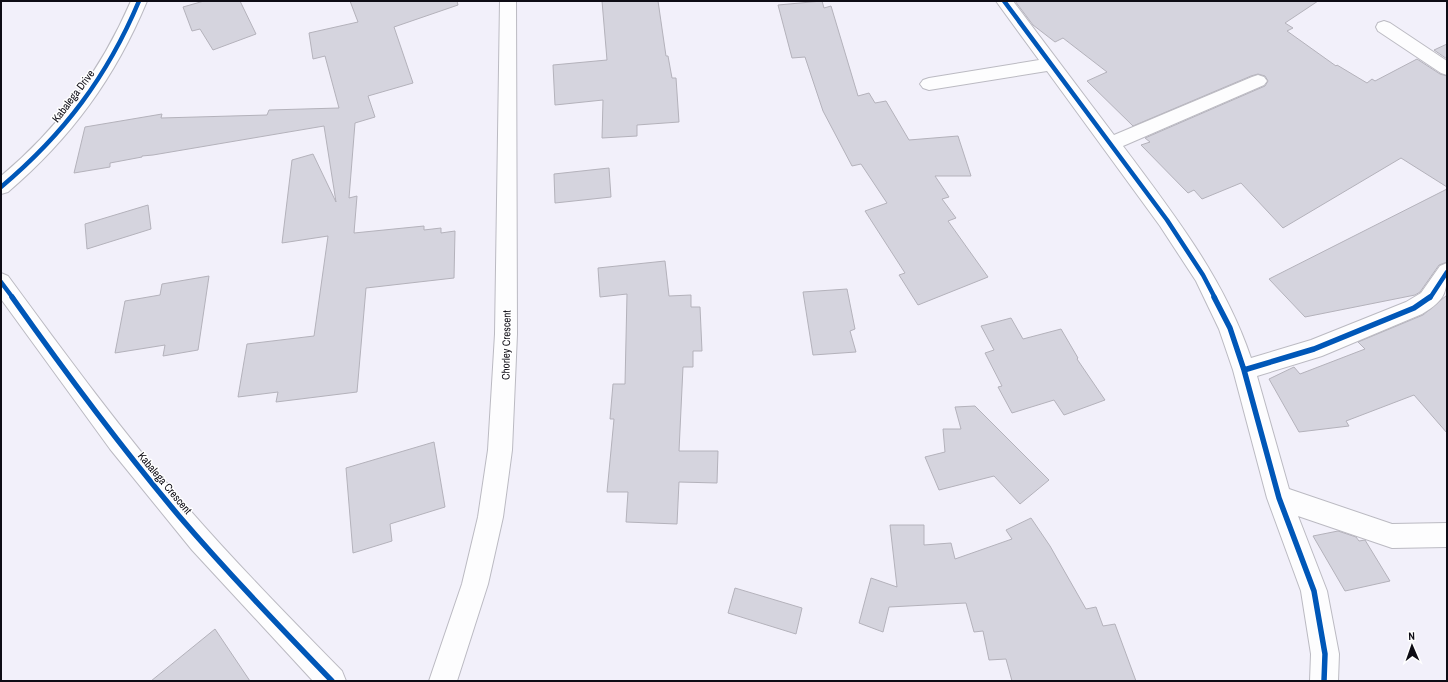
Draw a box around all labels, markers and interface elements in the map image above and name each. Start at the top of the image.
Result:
street label: Kabalega Drive [49,67,97,125]
street label: Chorley Crescent [498,310,514,380]
street label: Kabalega Crescent [135,449,195,517]
north arrow [1392,626,1432,666]
text: N [1408,629,1415,643]

